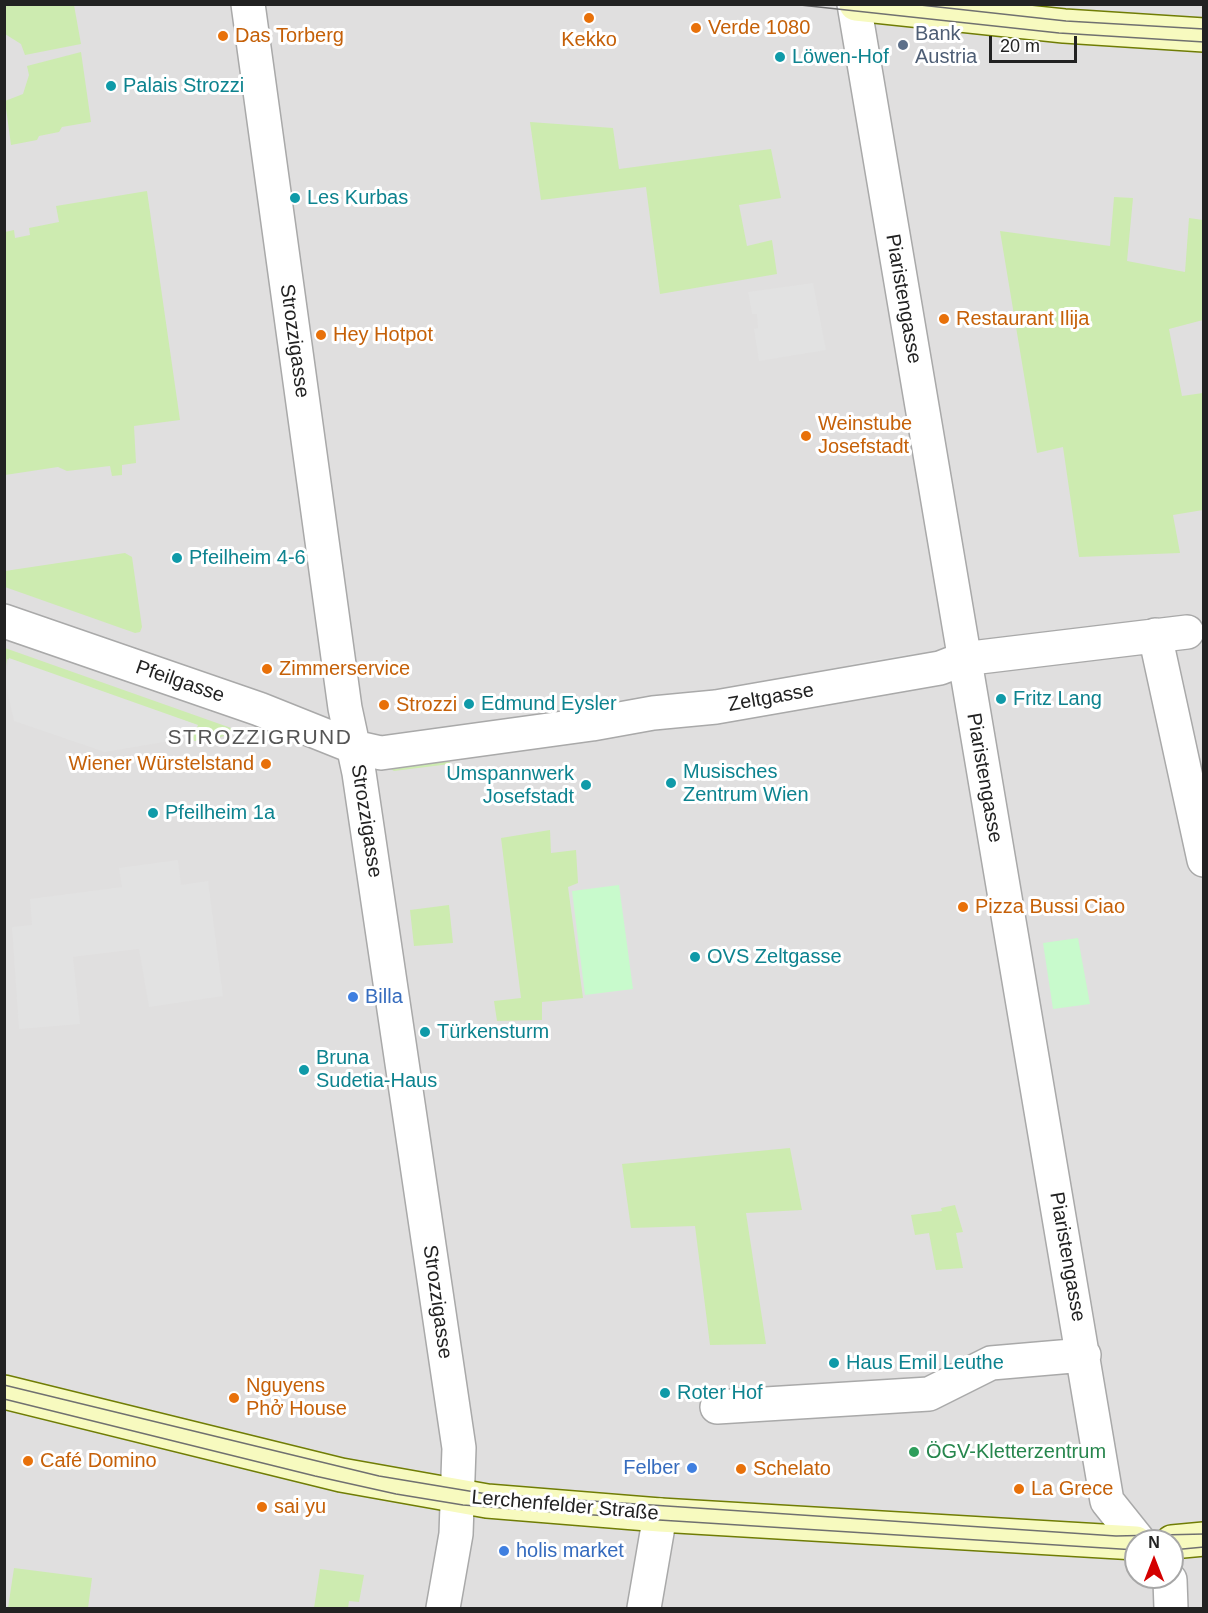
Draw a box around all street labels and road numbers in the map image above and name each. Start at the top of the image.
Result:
street label: Piaristengasse [880,232,926,366]
street label: Strozzigasse [274,283,314,399]
street label: Pfeilgasse [132,656,228,708]
street label: Zeltgasse [726,679,816,717]
street label: Piaristengasse [961,711,1007,845]
street label: Strozzigasse [345,763,387,879]
street label: Piaristengasse [1044,1190,1090,1324]
street label: Strozzigasse [417,1244,457,1360]
street label: Lerchenfelder Straße [470,1486,660,1526]

